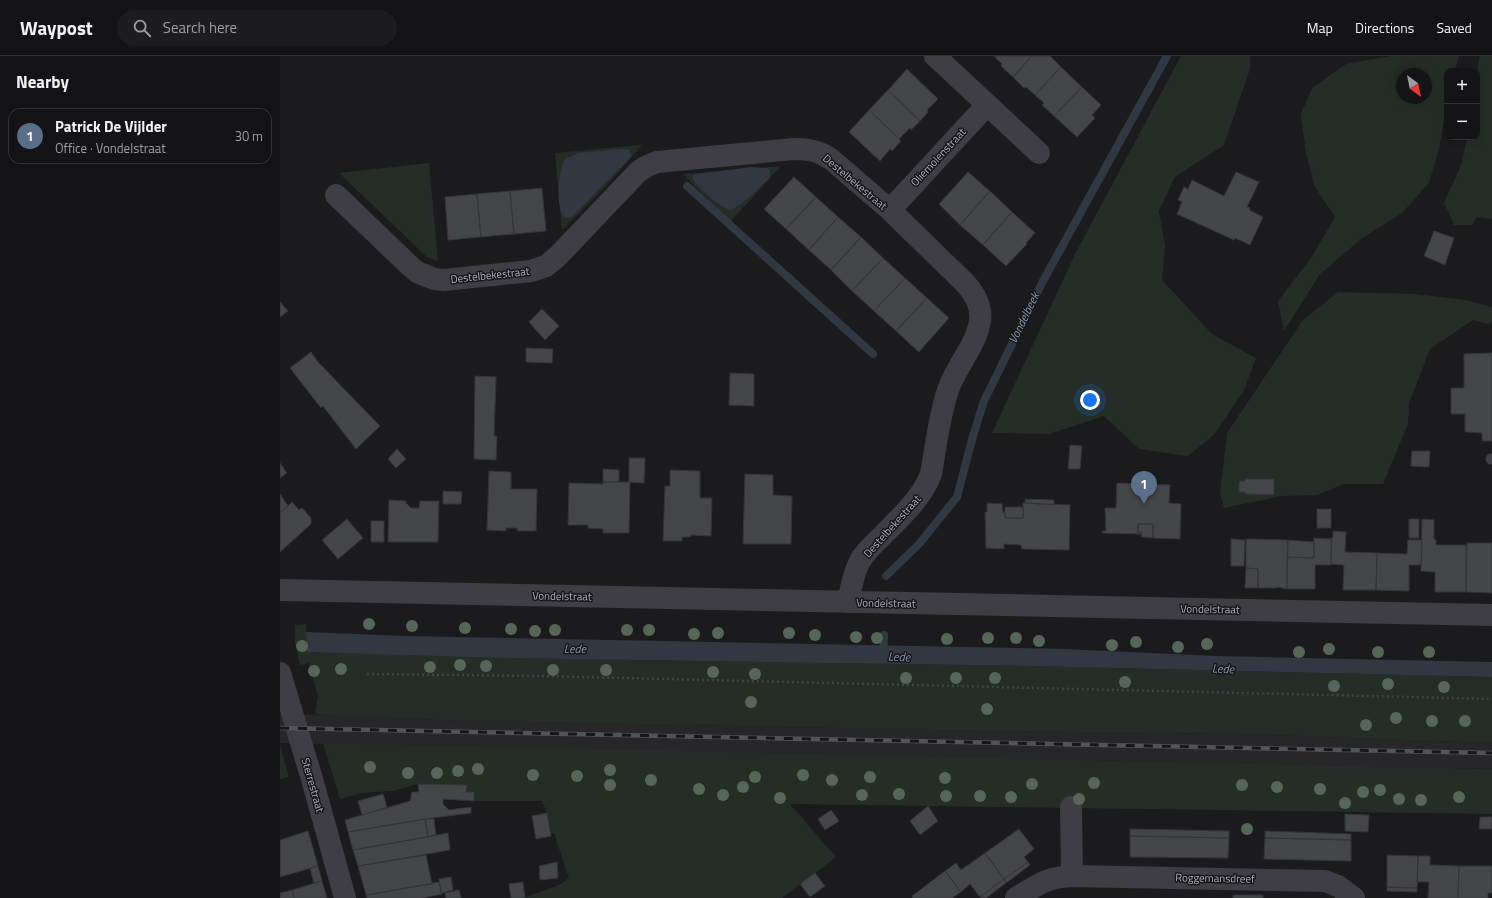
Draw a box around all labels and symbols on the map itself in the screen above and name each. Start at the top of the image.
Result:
north arrow [1396,68,1432,104]
street label: Oliemolenstraat [907,124,969,190]
street label: Destelbekestraat [819,150,891,214]
street label: Destelbekestraat [450,263,530,287]
water label: Vondelbeek [1003,288,1045,346]
your location [1080,390,1100,410]
pin: 1 [1131,471,1157,504]
street label: Destelbekestraat [859,491,925,561]
street label: Vondelstraat [532,587,592,605]
street label: Vondelstraat [856,594,916,612]
street label: Vondelstraat [1180,600,1240,618]
water label: Lede [564,639,588,658]
water label: Lede [888,647,912,666]
water label: Lede [1212,659,1236,678]
street label: Sterrestraat [298,756,328,814]
street label: Roggemansdreef [1175,869,1255,887]

